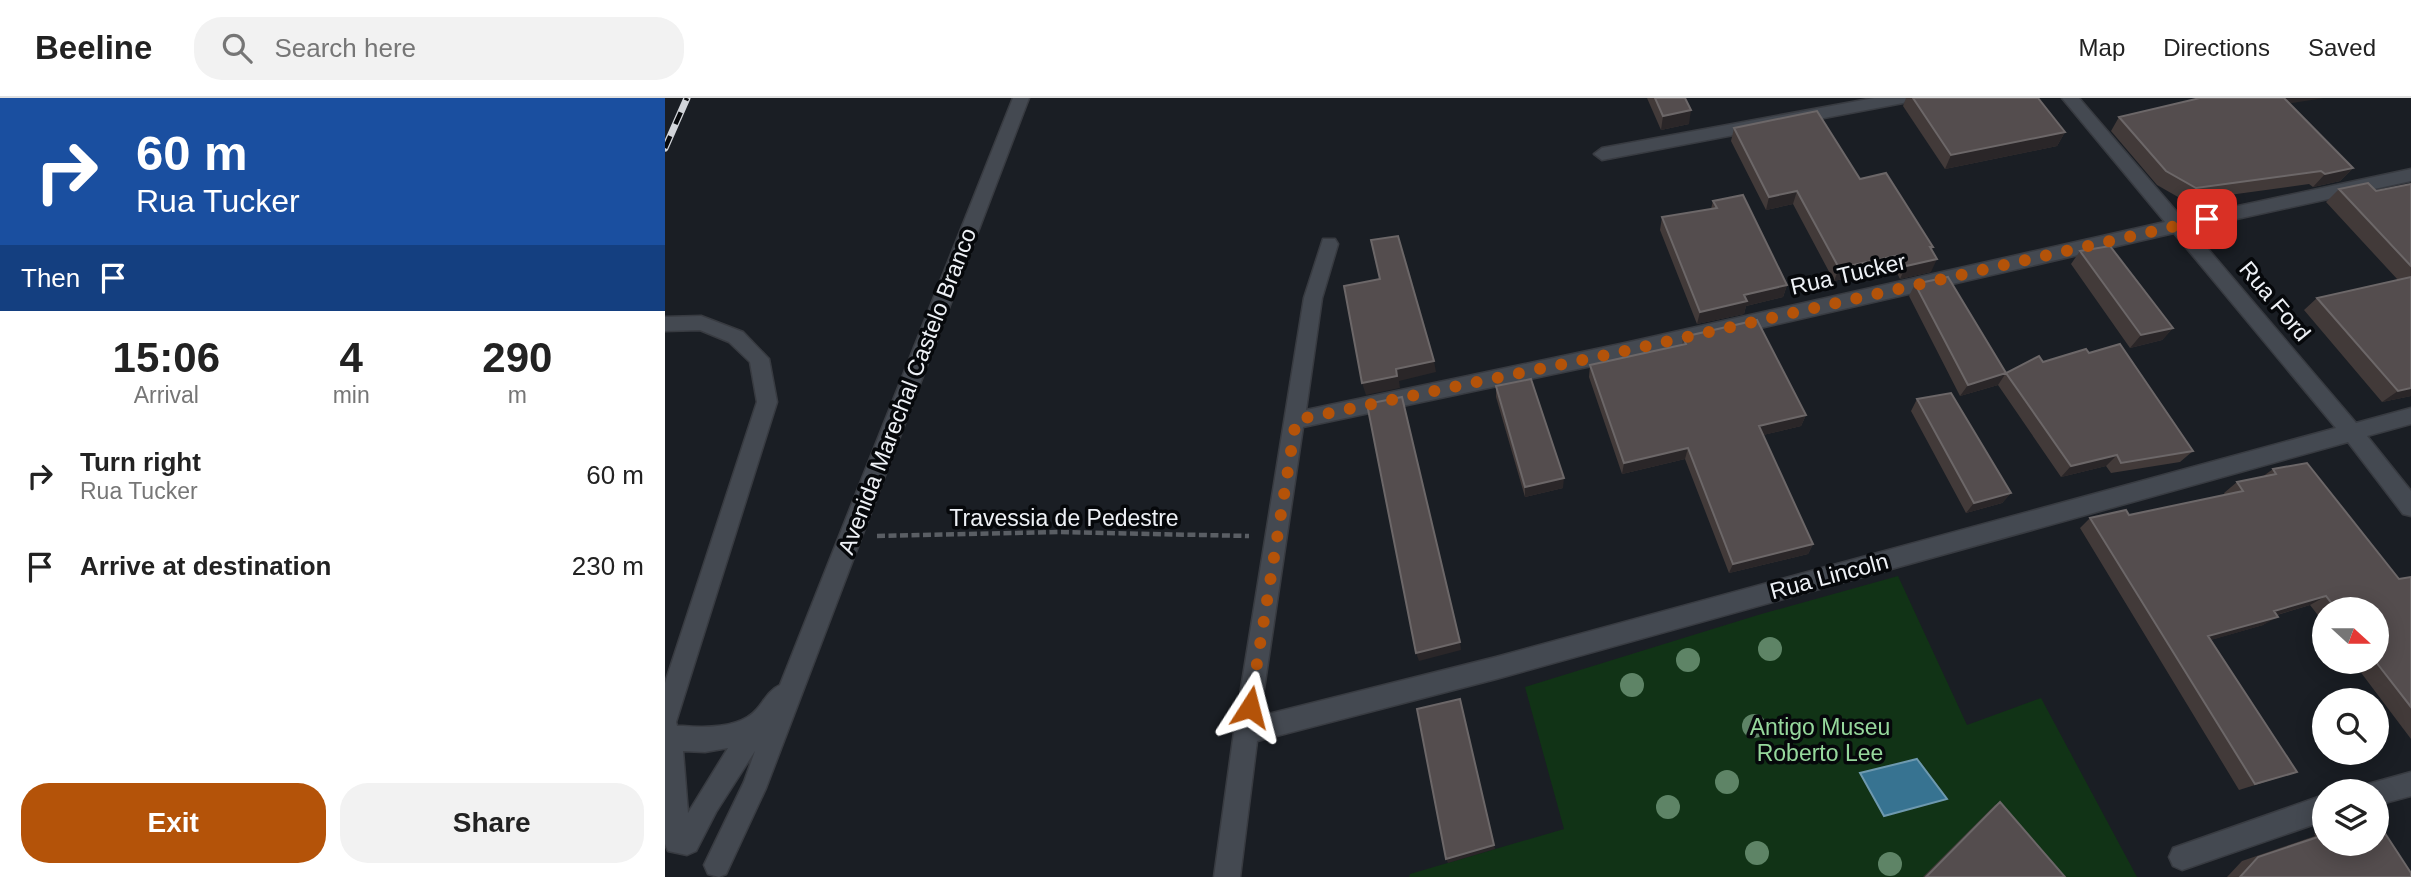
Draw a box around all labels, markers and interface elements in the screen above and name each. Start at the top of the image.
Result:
search box [194,17,684,80]
text: Beeline [35,29,152,66]
icon: search [218,29,256,67]
text: Search here [274,33,416,63]
text: Map [2079,34,2125,61]
text: Directions [2163,34,2270,61]
text: Saved [2308,34,2376,61]
icon: right [21,126,112,217]
text: 60 m [136,126,248,180]
text: Rua Tucker [136,183,300,219]
pin [2177,189,2237,249]
icon: arrive [2188,200,2226,238]
street label: Avenida Marechal Castelo Branco [833,224,981,558]
street label: Rua Tucker [1788,248,1909,300]
street label: Rua Ford [2234,256,2316,346]
icon: arrive [94,259,132,297]
text: Then [21,263,80,293]
text: 15:06 [113,334,220,381]
text: 4 [339,334,363,381]
text: 290 [482,334,552,381]
text: Arrival [134,382,199,408]
text: min [333,382,370,408]
text: m [508,382,527,408]
text: Turn right [80,447,201,477]
icon: right [21,457,59,495]
text: 60 m [586,460,644,490]
text: Rua Tucker [80,478,198,504]
street label: Travessia de Pedestre [949,505,1179,531]
icon: arrive [21,548,59,586]
street label: Rua Lincoln [1767,548,1891,604]
text: Arrive at destination [80,551,331,581]
text: 230 m [572,551,644,581]
north arrow [2312,597,2389,674]
map controls [2312,597,2389,856]
position arrow [1213,670,1287,744]
button: search [2312,688,2389,765]
park label: Antigo Museu Roberto Lee [1750,714,1890,766]
button: layers [2312,779,2389,856]
button: Exit [21,783,326,863]
button: Share [340,783,644,863]

